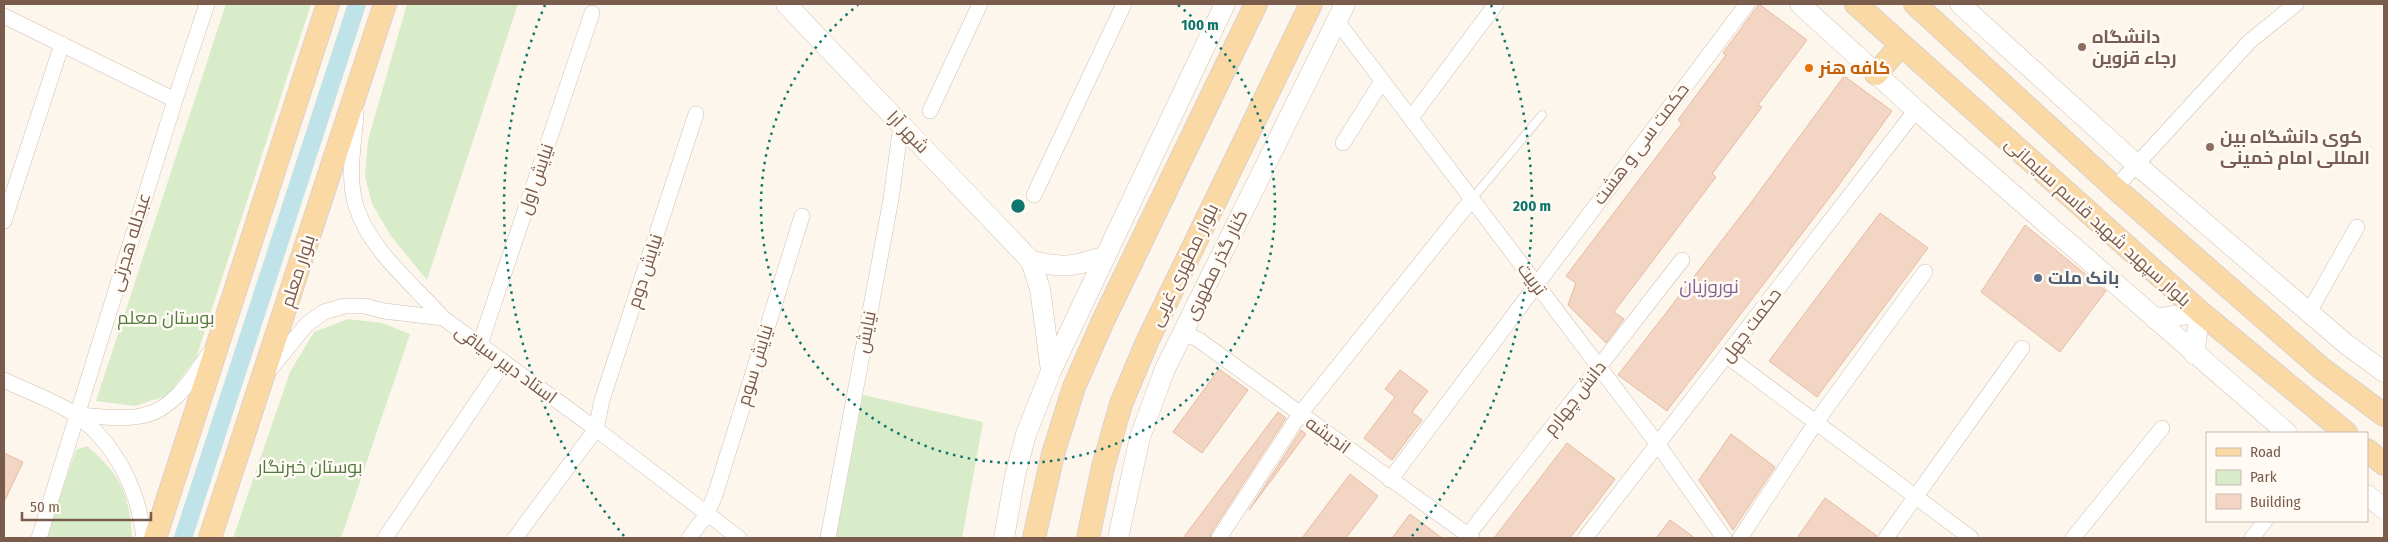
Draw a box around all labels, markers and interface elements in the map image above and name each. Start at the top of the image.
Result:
text: 100 m [1181,16,1219,34]
place label: دانشگاه رجاء قزوین [2092,26,2177,69]
marker: دانشگاه رجاء قزوین [2076,41,2088,53]
place label: کافه هنر [1818,57,1890,79]
marker: کافه هنر [1803,62,1815,74]
street label: حکمت سی و هشت [1588,79,1694,209]
street label: شهر آرا [882,106,934,158]
place label: کوی دانشگاه بین المللی امام خمینی [2220,126,2370,170]
street label: بلوار سپهبد شهید قاسم سلیمانی [2000,133,2196,312]
street label: نیایش اول [514,141,558,217]
marker: کوی دانشگاه بین المللی امام خمینی [2204,141,2216,153]
street label: عبدلله هجرتی [105,190,155,294]
centre of rings [1009,197,1027,215]
text: 200 m [1512,197,1551,215]
street label: بلوار مطهری غربی [1145,200,1223,330]
street label: کنار گذر مطهری [1180,206,1252,324]
street label: نیایش دوم [623,231,668,311]
street label: بلوار معلم [276,232,321,310]
street label: تربیت [1513,258,1551,300]
place label: بانک ملت [2048,267,2119,289]
marker: بانک ملت [2032,272,2044,284]
district label: نوروزیان [1679,275,1739,298]
street label: حکمت چهل [1716,283,1787,367]
park label: بوستان معلم [117,307,215,330]
street label: نيايش [851,309,881,355]
street label: استاد دبیر سیاقی [451,320,561,408]
street label: نیایش سوم [732,322,779,408]
street label: دانش چهارم [1539,356,1612,440]
street label: اندیشه [1301,411,1355,459]
legend [2206,432,2368,522]
text: Road [2250,443,2281,461]
park label: بوستان خبرنگار [256,456,363,478]
text: Park [2250,468,2277,486]
scale bar [22,490,151,522]
text: Building [2250,493,2301,511]
text: 50 m [30,498,60,516]

